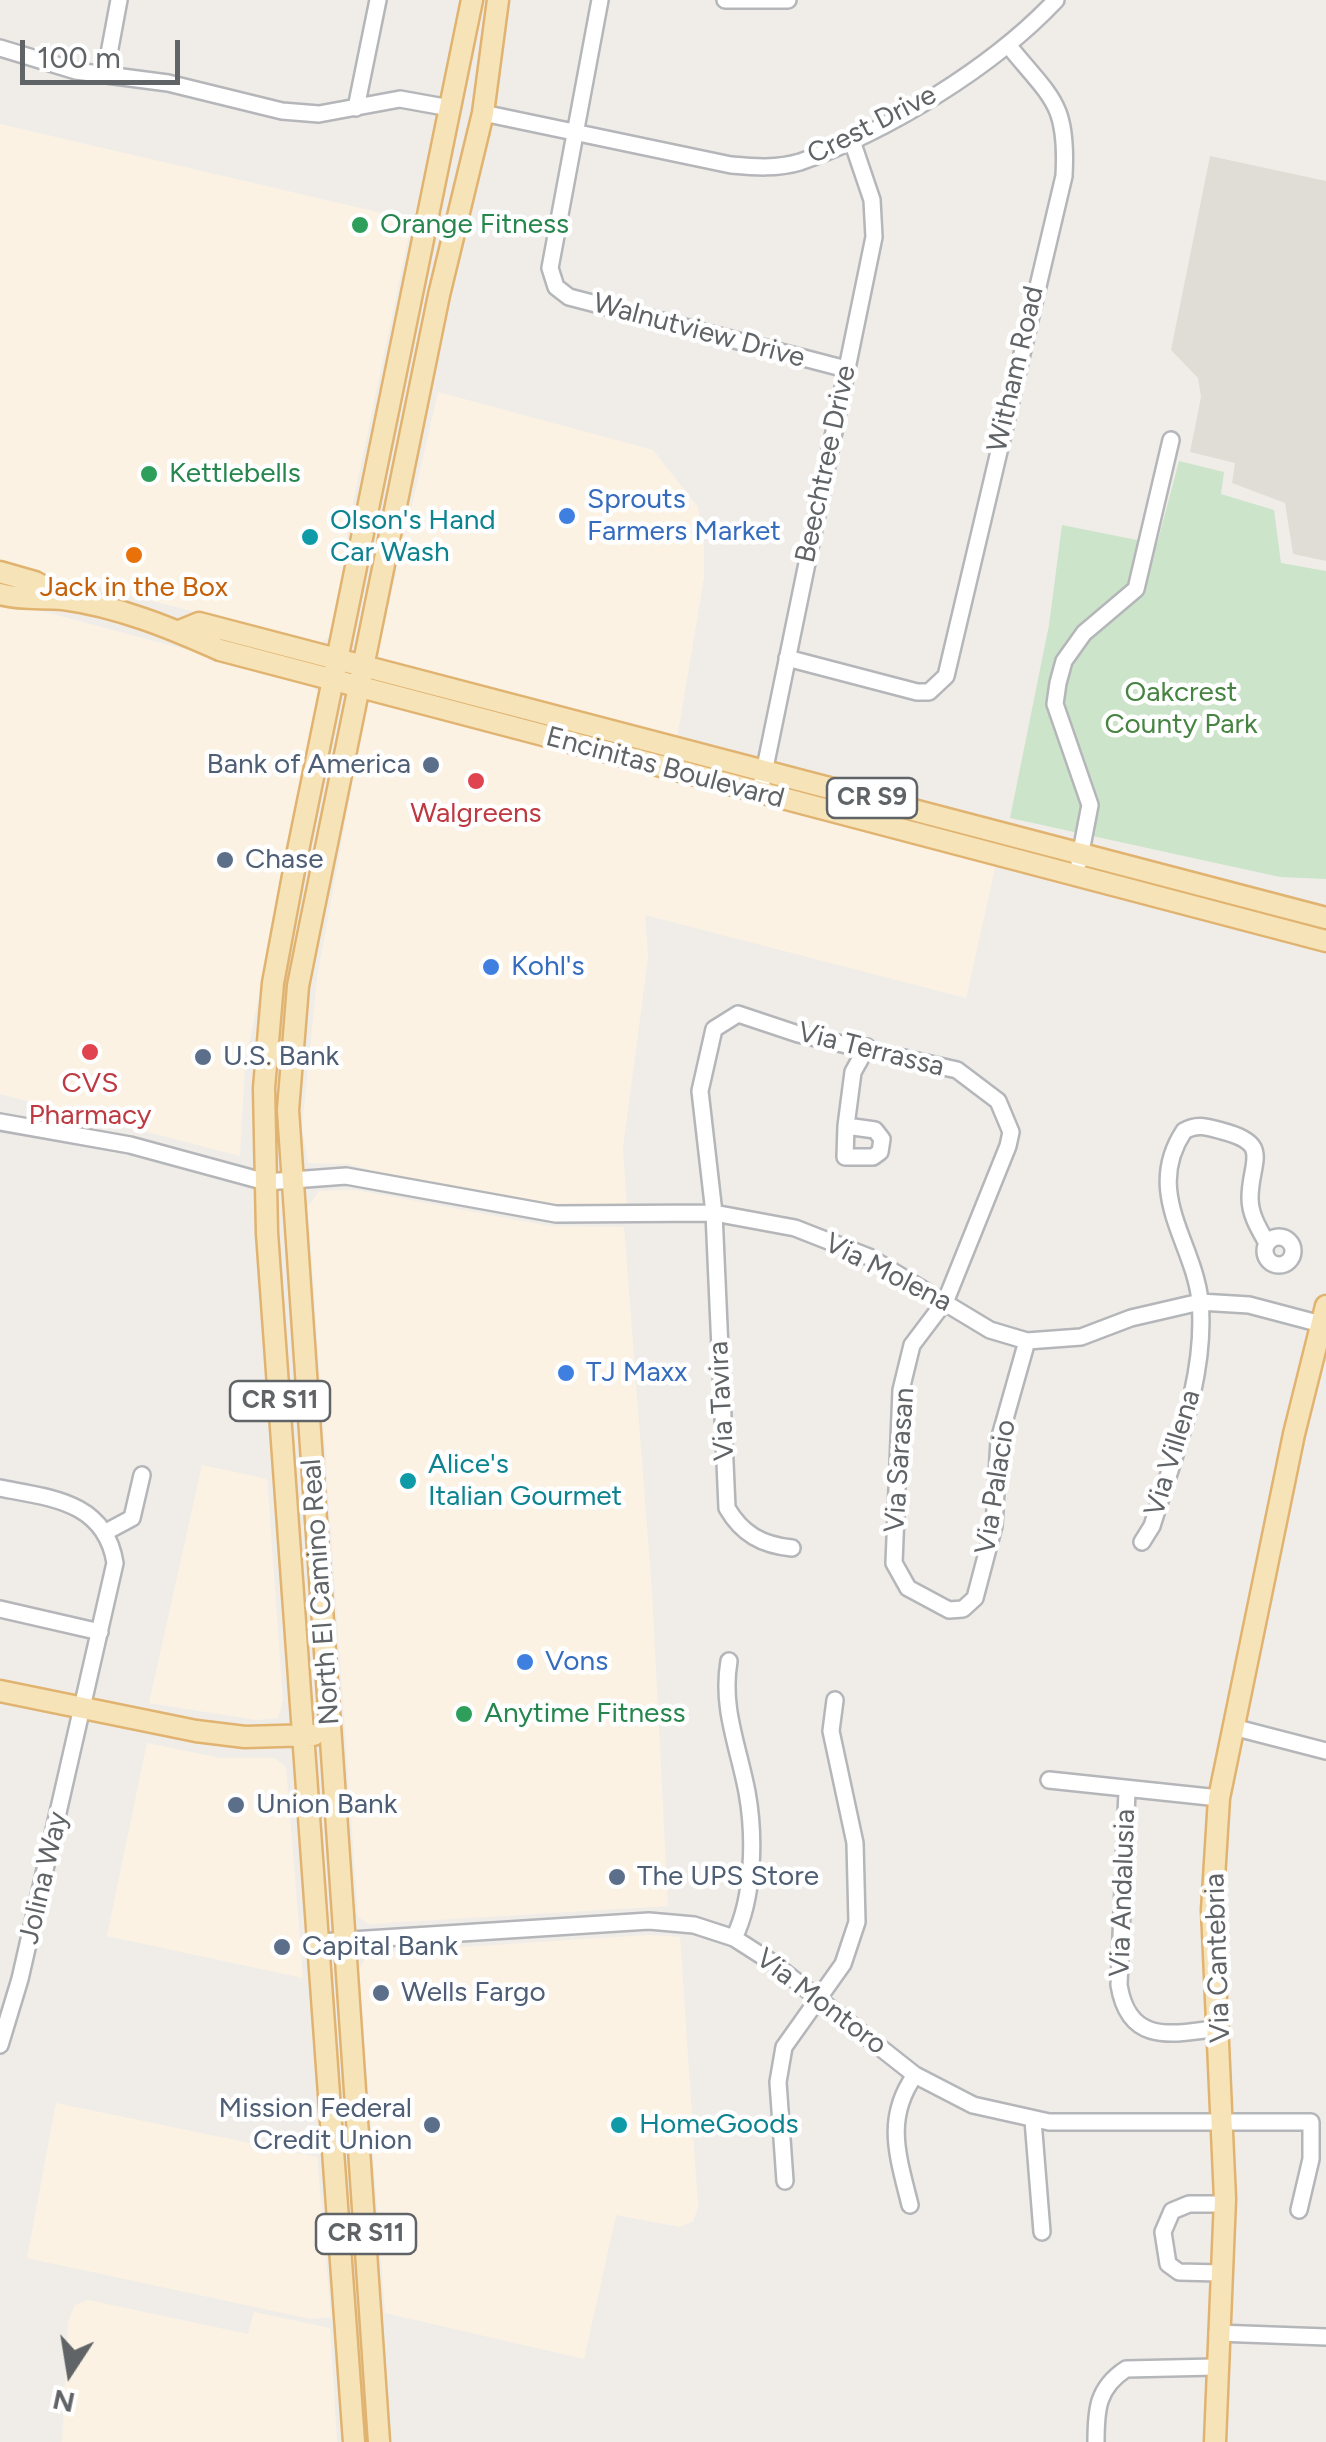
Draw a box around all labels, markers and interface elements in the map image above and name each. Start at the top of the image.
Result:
scale bar [25,20,185,82]
text: 100 m [37,39,121,76]
street label: Crest Drive [802,78,942,172]
place label: Orange Fitness [380,208,569,242]
marker: Orange Fitness [349,214,371,236]
street label: Witham Road [981,283,1051,455]
street label: Walnutview Drive [590,287,808,375]
street label: Beechtree Drive [789,362,863,566]
place label: Kettlebells [169,457,301,491]
marker: Kettlebells [138,463,160,485]
place label: Sprouts Farmers Market [587,483,781,549]
place label: Olson's Hand Car Wash [330,504,496,570]
marker: Sprouts Farmers Market [556,505,578,527]
marker: Olson's Hand Car Wash [299,526,321,548]
marker: Jack in the Box [123,544,145,566]
place label: Jack in the Box [40,571,228,605]
park label: Oakcrest County Park [1104,676,1258,742]
street label: Encinitas Boulevard [542,720,788,816]
place label: Bank of America [207,748,411,782]
marker: Bank of America [420,754,442,776]
marker: Walgreens [465,770,487,792]
road number: CR S9 [827,778,917,818]
place label: Walgreens [410,797,542,831]
place label: Chase [245,843,323,877]
marker: Chase [214,849,236,871]
place label: Kohl's [511,950,585,984]
marker: Kohl's [480,956,502,978]
street label: Via Terrassa [794,1016,948,1084]
place label: U.S. Bank [223,1040,339,1074]
marker: CVS Pharmacy [79,1041,101,1063]
marker: U.S. Bank [192,1046,214,1068]
place label: CVS Pharmacy [28,1067,152,1133]
street label: Via Molena [819,1227,957,1319]
street label: Via Tavira [702,1340,742,1462]
place label: TJ Maxx [586,1356,687,1390]
marker: TJ Maxx [555,1362,577,1384]
road number: CR S11 [230,1381,330,1421]
street label: Via Sarasan [878,1386,922,1534]
street label: Via Villena [1138,1386,1208,1520]
street label: Via Palacio [969,1417,1023,1557]
place label: Alice's Italian Gourmet [428,1448,622,1514]
street label: North El Camino Real [295,1458,347,1726]
marker: Alice's Italian Gourmet [397,1470,419,1492]
place label: Vons [545,1645,608,1679]
marker: Vons [514,1651,536,1673]
place label: Anytime Fitness [484,1697,685,1731]
marker: Anytime Fitness [453,1703,475,1725]
place label: Union Bank [256,1788,397,1822]
marker: Union Bank [225,1794,247,1816]
street label: Via Andalusia [1103,1808,1143,1978]
street label: Jolina Way [12,1809,76,1947]
place label: The UPS Store [637,1860,819,1894]
marker: The UPS Store [606,1866,628,1888]
street label: Via Cantebria [1198,1873,1238,2043]
place label: Capital Bank [302,1930,458,1964]
marker: Capital Bank [271,1936,293,1958]
street label: Via Montoro [749,1942,893,2062]
place label: Wells Fargo [401,1976,546,2010]
marker: Wells Fargo [370,1982,392,2004]
place label: Mission Federal Credit Union [219,2092,412,2158]
place label: HomeGoods [639,2108,799,2142]
marker: Mission Federal Credit Union [421,2114,443,2136]
marker: HomeGoods [608,2114,630,2136]
road number: CR S11 [316,2214,416,2254]
north arrow [20,2322,120,2422]
text: N [50,2382,78,2420]

